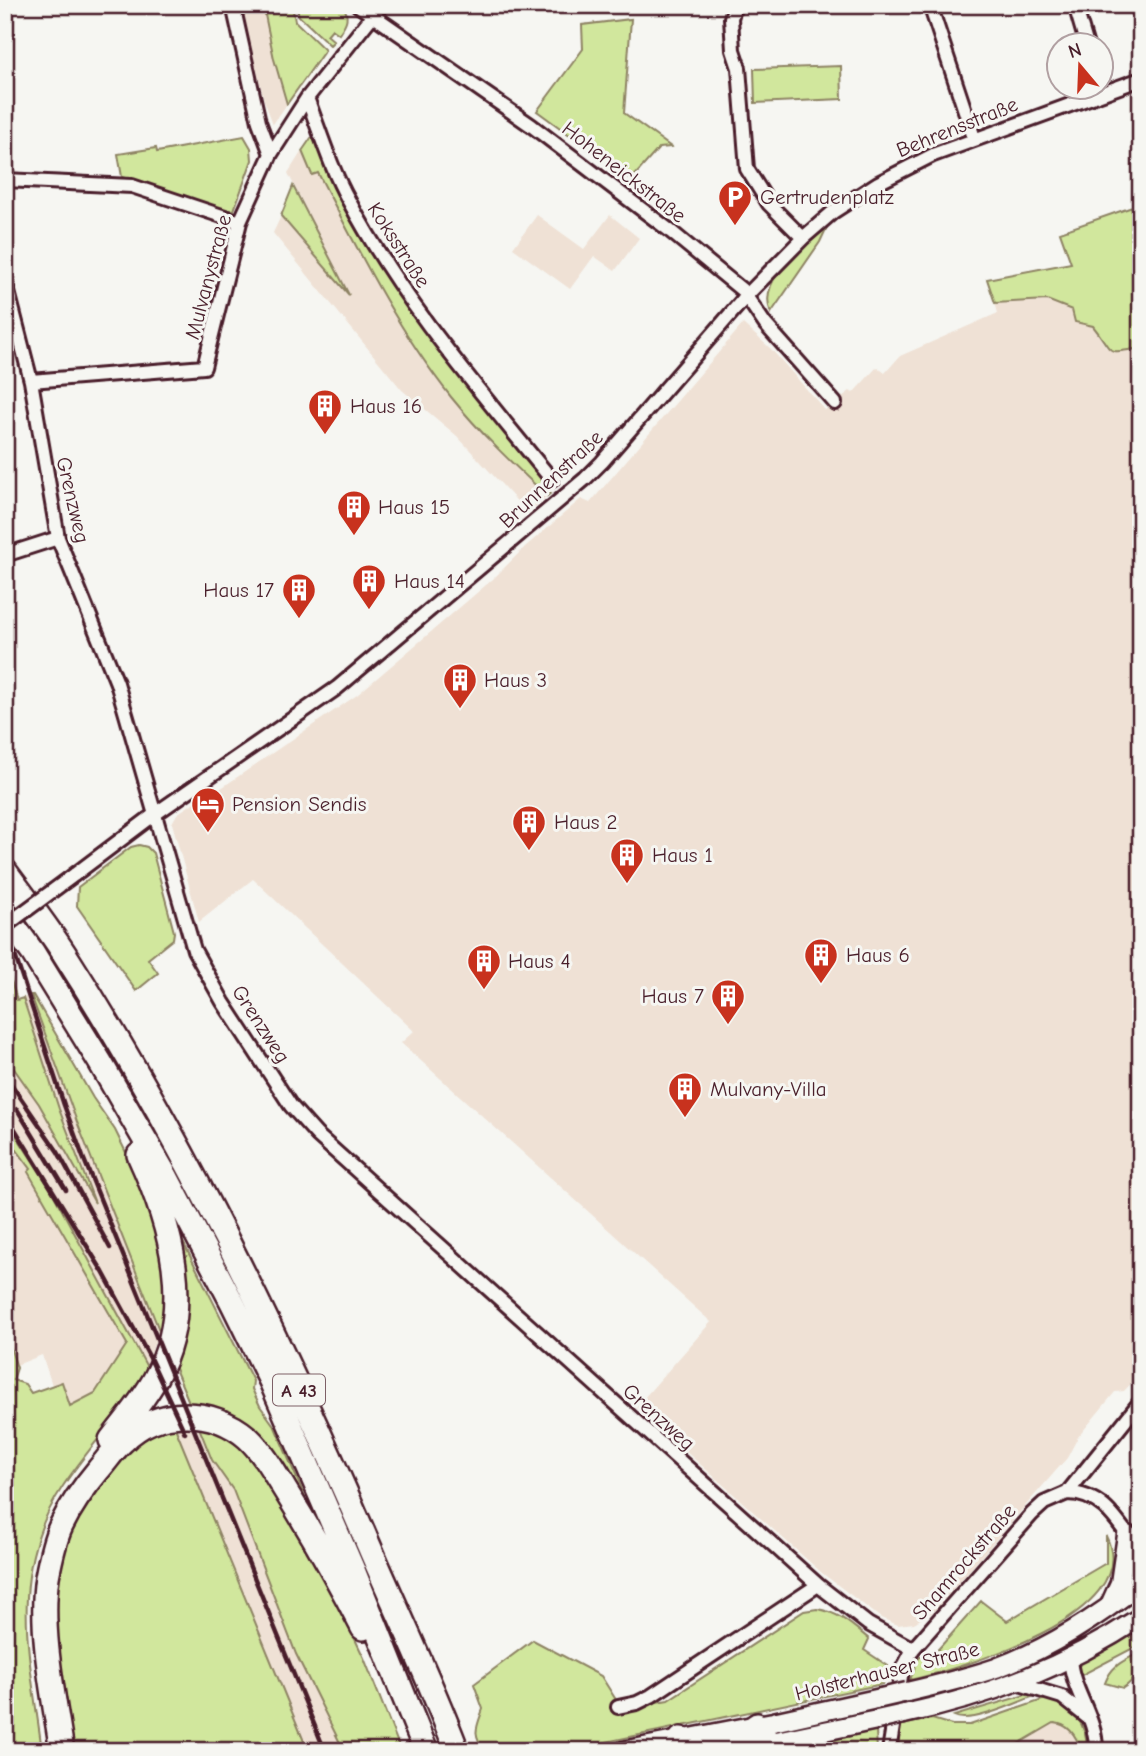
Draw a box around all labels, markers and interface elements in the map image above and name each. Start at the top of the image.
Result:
north arrow [1044,32,1114,102]
text: N [1065,38,1084,63]
street label: Behrensstraße [893,92,1021,162]
street label: Hoheneickstraße [557,116,691,228]
parking icon: Gertrudenplatz [716,178,754,227]
place label: Gertrudenplatz [760,185,894,209]
street label: Koksstraße [363,198,435,292]
street label: Mulvanystraße [180,212,236,342]
building icon: Haus 16 [306,387,344,436]
place label: Haus 16 [350,394,422,418]
street label: Brunnenstraße [494,425,608,533]
street label: Grenzweg [51,454,95,546]
building icon: Haus 15 [335,488,373,537]
place label: Haus 15 [378,495,450,519]
building icon: Haus 14 [350,562,388,611]
place label: Haus 14 [394,569,465,593]
building icon: Haus 17 [280,571,318,620]
place label: Haus 17 [203,578,274,602]
building icon: Haus 3 [441,661,479,710]
place label: Haus 3 [484,668,547,692]
hotel icon: Pension Sendis [189,785,227,834]
place label: Pension Sendis [232,792,367,816]
building icon: Haus 2 [510,803,548,852]
place label: Haus 2 [554,810,617,834]
building icon: Haus 1 [608,836,646,885]
place label: Haus 1 [652,843,713,867]
building icon: Haus 6 [802,936,840,985]
building icon: Haus 4 [465,942,503,991]
place label: Haus 6 [846,943,910,967]
place label: Haus 4 [508,949,571,973]
building icon: Haus 7 [709,977,747,1026]
street label: Grenzweg [227,981,295,1067]
place label: Haus 7 [642,984,704,1008]
building icon: Mulvany-Villa [666,1070,704,1119]
place label: Mulvany-Villa [710,1077,827,1101]
road number: A 43 [273,1374,325,1406]
street label: Grenzweg [618,1379,700,1455]
street label: Shamrockstraße [907,1499,1021,1625]
street label: Holsterhauser Straße [792,1636,982,1706]

